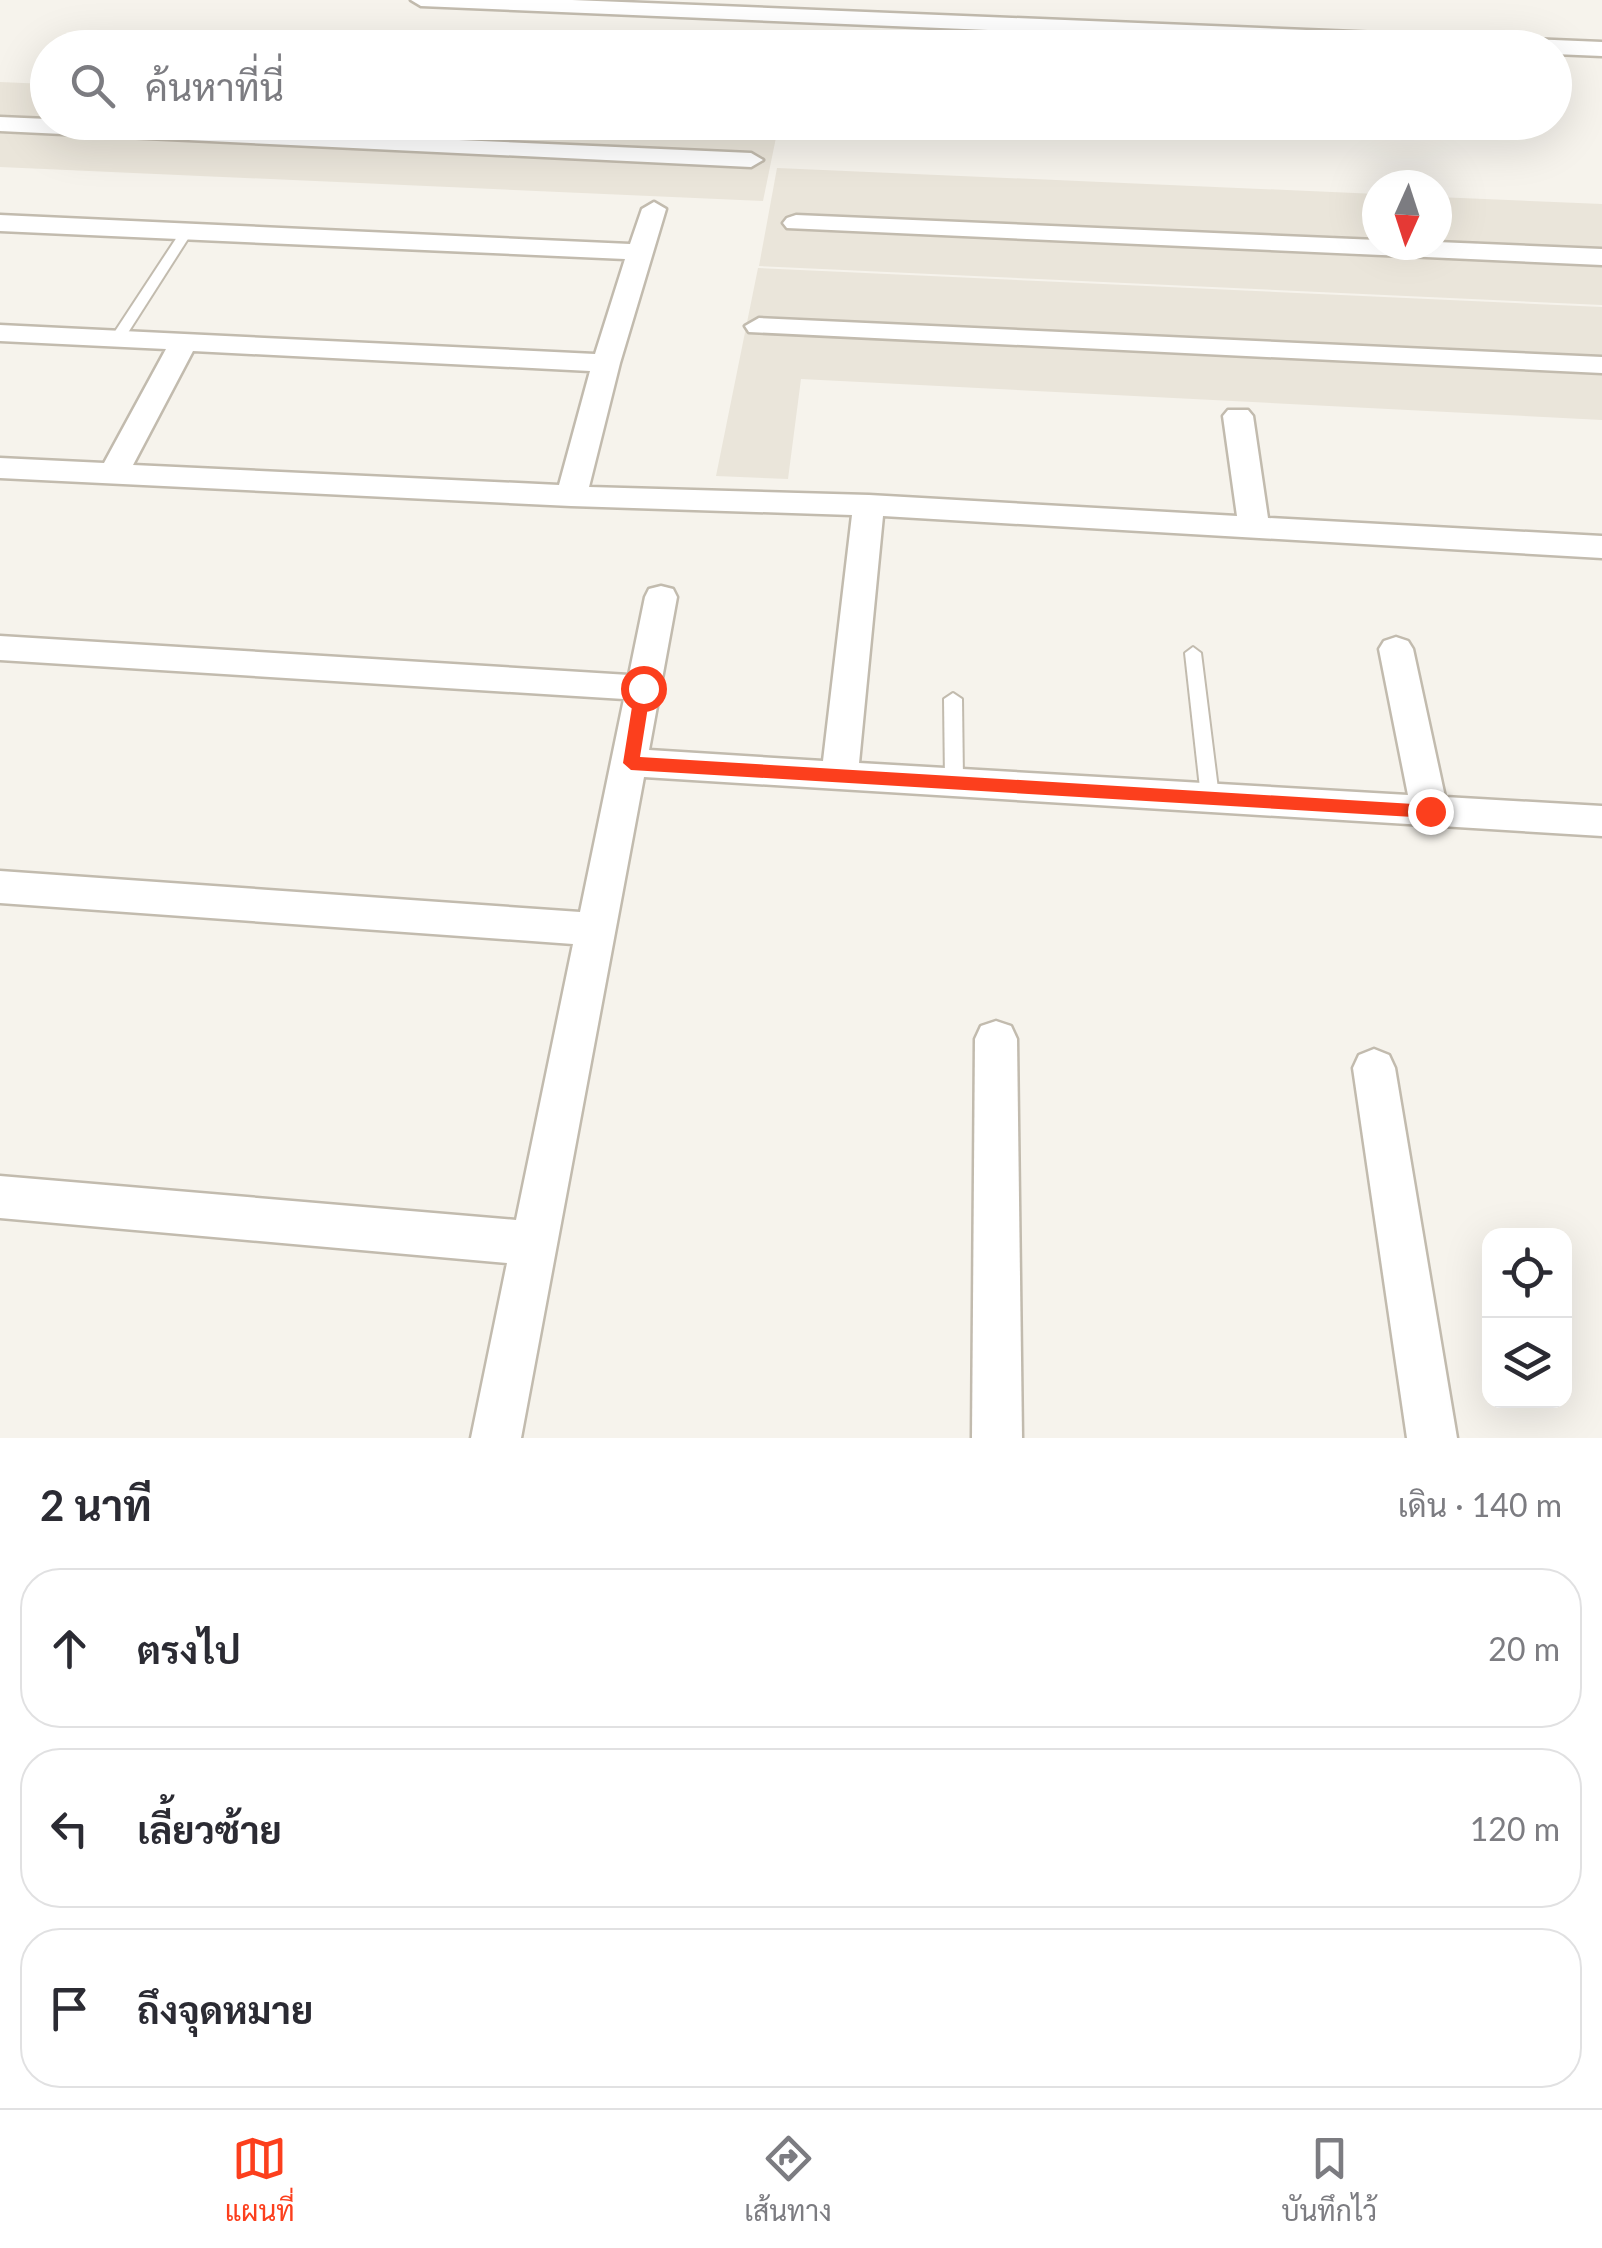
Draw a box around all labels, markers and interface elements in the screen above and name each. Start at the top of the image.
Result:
search box [30,30,1572,140]
icon: search [65,58,120,113]
text: ค้นหาที่นี่ [145,63,284,109]
north arrow [1362,170,1452,260]
route start [621,666,667,712]
route end [1408,789,1454,835]
map controls [1482,1228,1572,1408]
button: locate [1482,1228,1572,1318]
button: layers [1482,1318,1572,1408]
text: 2 นาที [40,1480,152,1530]
text: เดิน · 140 m [1398,1485,1562,1524]
icon: ahead [42,1621,97,1676]
text: ตรงไป [137,1626,241,1672]
text: 20 m [1488,1629,1560,1668]
icon: left [42,1801,97,1856]
text: เลี้ยวซ้าย [137,1806,282,1852]
text: 120 m [1470,1809,1560,1848]
icon: arrive [42,1981,97,2036]
text: ถึงจุดหมาย [137,1986,313,2032]
tab: แผนที่ [225,2131,295,2227]
tab: เส้นทาง [744,2131,832,2227]
tab: บันทึกไว้ [1281,2131,1377,2227]

